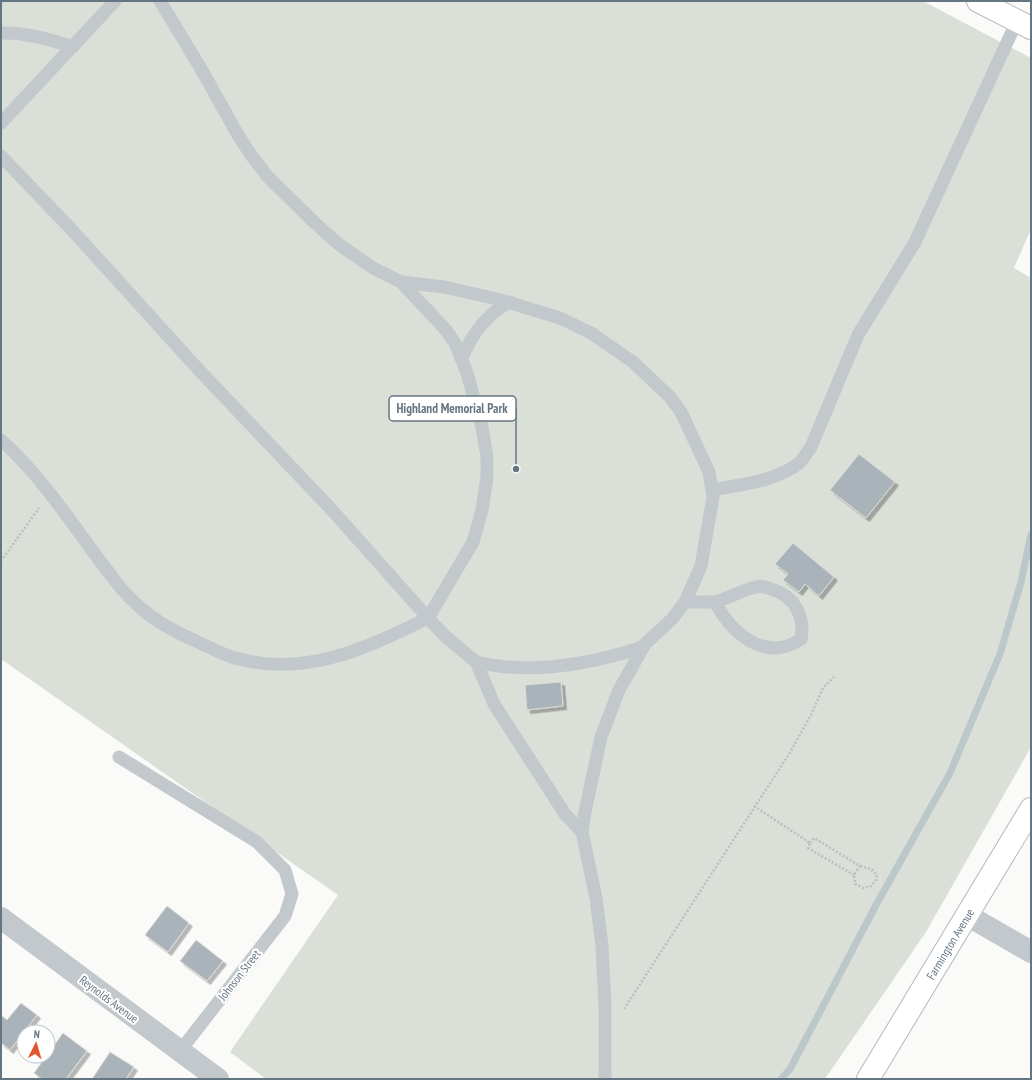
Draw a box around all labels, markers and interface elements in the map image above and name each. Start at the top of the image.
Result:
callout: Highland Memorial Park [389,396,516,421]
text: Highland Memorial Park [396,400,508,417]
street label: Farmington Avenue [922,905,977,982]
street label: Johnson Street [214,946,264,1004]
street label: Reynolds Avenue [77,972,141,1026]
north arrow [16,1024,56,1064]
text: N [33,1027,40,1041]

